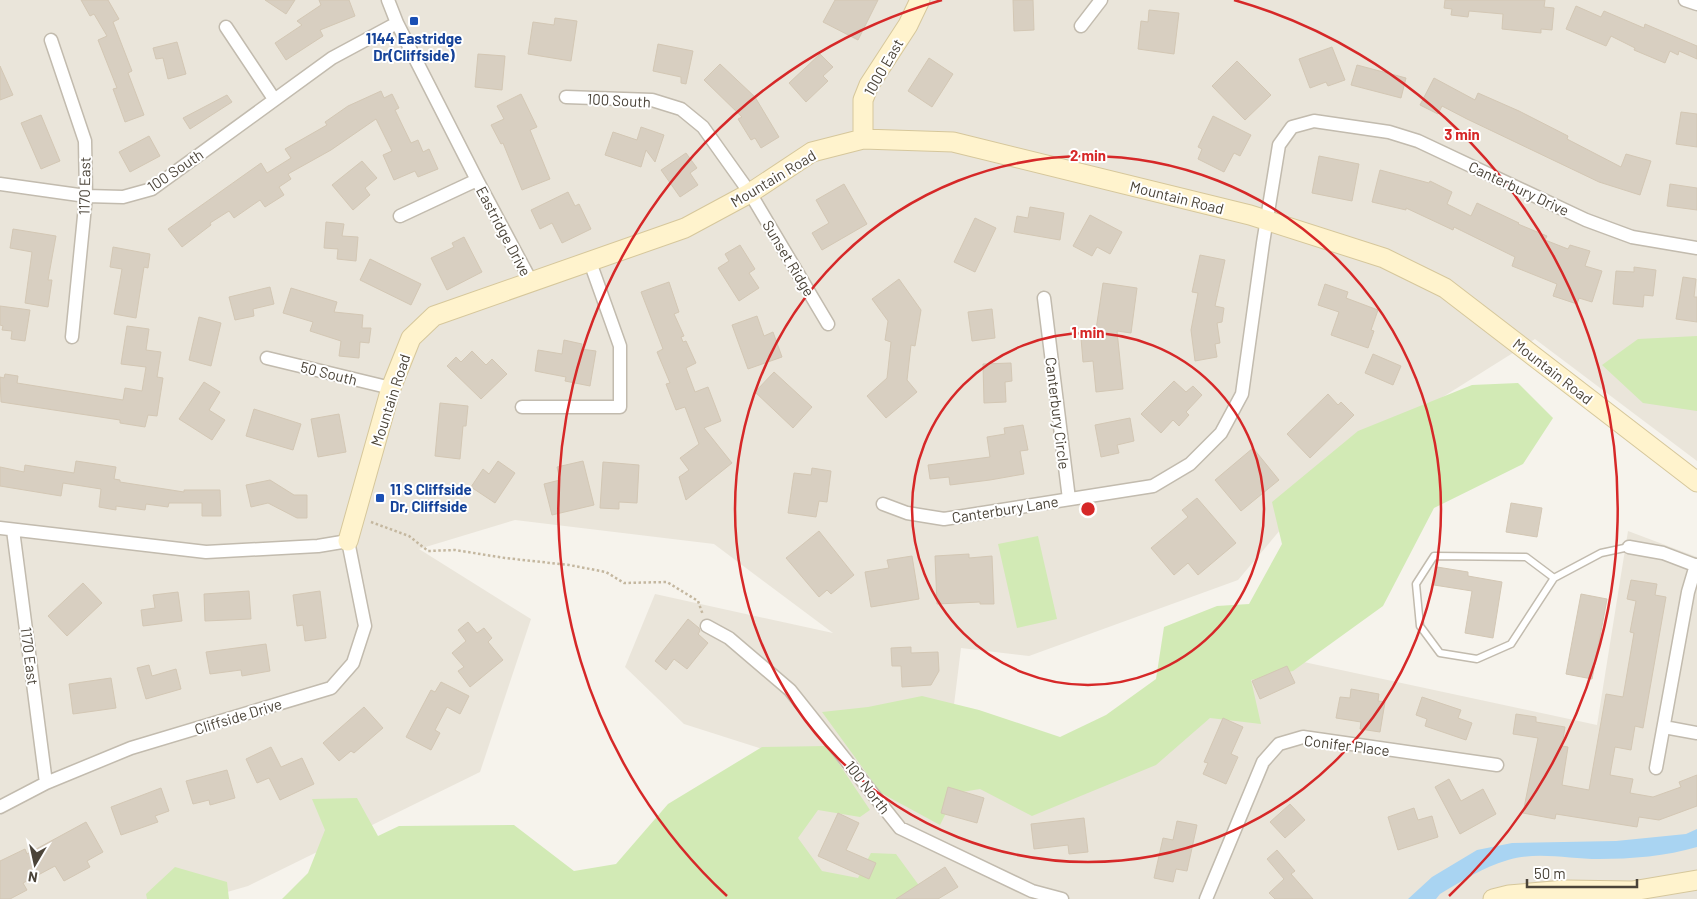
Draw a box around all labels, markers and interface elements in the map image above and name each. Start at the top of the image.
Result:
marker: 1144 Eastridge Dr(Cliffside) [408,15,420,27]
place label: 1144 Eastridge Dr(Cliffside) [366,29,462,64]
street label: 1000 East [859,35,907,99]
street label: 100 South [587,89,651,111]
text: 3 min [1444,125,1480,143]
street label: 100 South [144,145,206,195]
street label: Mountain Road [727,146,819,210]
text: 2 min [1070,146,1106,164]
street label: 1170 East [74,157,94,215]
street label: Canterbury Drive [1466,157,1572,219]
street label: Mountain Road [1128,177,1226,217]
street label: Eastridge Drive [473,183,535,279]
street label: Sunset Ridge [759,217,819,299]
text: 1 min [1072,323,1104,341]
street label: Mountain Road [1510,334,1596,408]
street label: Mountain Road [367,351,413,449]
street label: Canterbury Circle [1042,356,1074,470]
street label: 50 South [299,357,359,389]
place label: 11 S Cliffside Dr, Cliffside [390,480,472,515]
marker: 11 S Cliffside Dr, Cliffside [374,492,386,504]
street label: Canterbury Lane [950,492,1060,526]
centre of rings [1079,500,1097,518]
street label: 1170 East [18,626,42,686]
street label: Cliffside Drive [192,694,284,738]
street label: Conifer Place [1303,731,1391,759]
street label: 100 North [842,757,894,817]
north arrow [10,839,60,889]
scale bar [1527,856,1637,888]
text: 50 m [1534,864,1566,882]
text: N [27,868,39,886]

